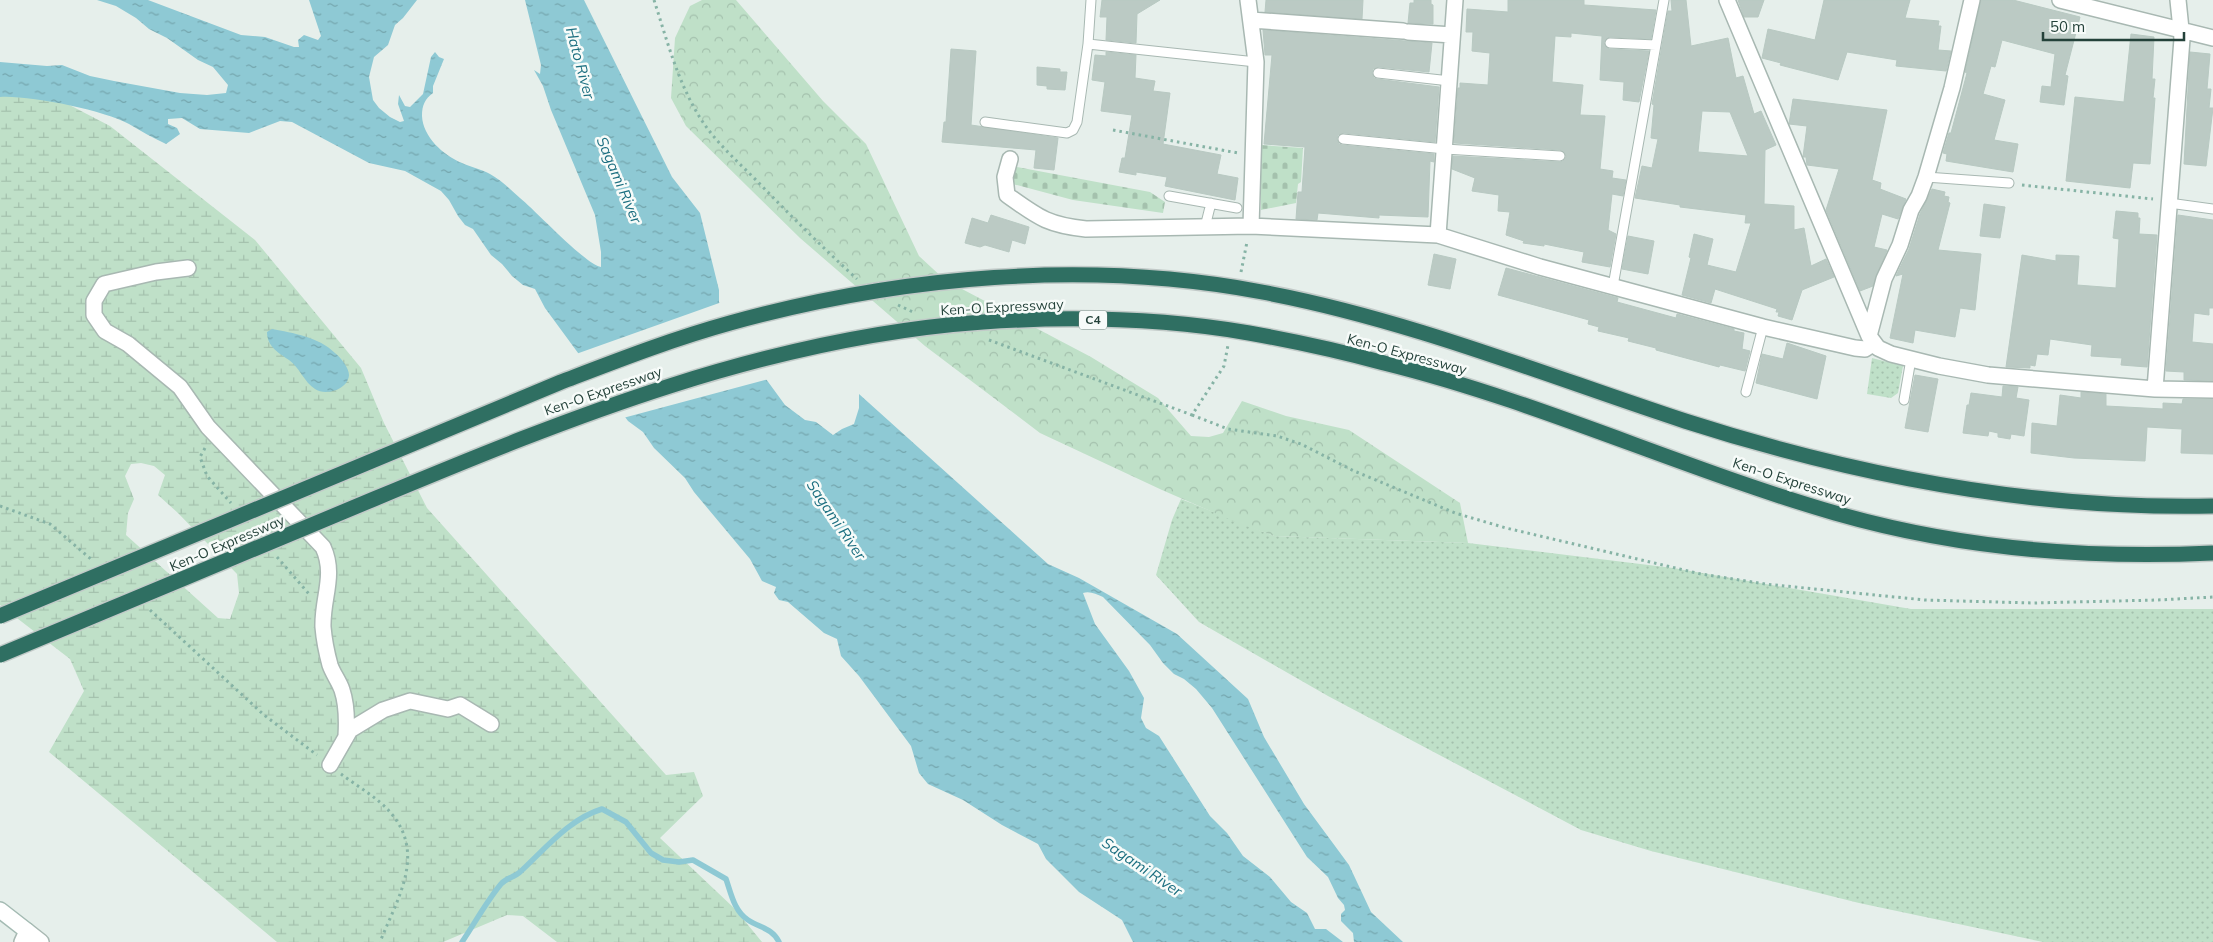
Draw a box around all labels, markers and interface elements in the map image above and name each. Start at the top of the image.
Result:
scale bar [2043,10,2184,42]
text: 50 m [2050,17,2085,36]
water label: Hato River [562,25,599,101]
water label: Sagami River [593,134,646,227]
street label: Ken-O Expressway [940,295,1065,319]
road number: C4 [1079,310,1107,330]
street label: Ken-O Expressway [1345,329,1469,379]
street label: Ken-O Expressway [542,362,665,420]
street label: Ken-O Expressway [1731,453,1854,509]
water label: Sagami River [803,476,870,564]
street label: Ken-O Expressway [167,510,288,575]
water label: Sagami River [1099,833,1186,901]

